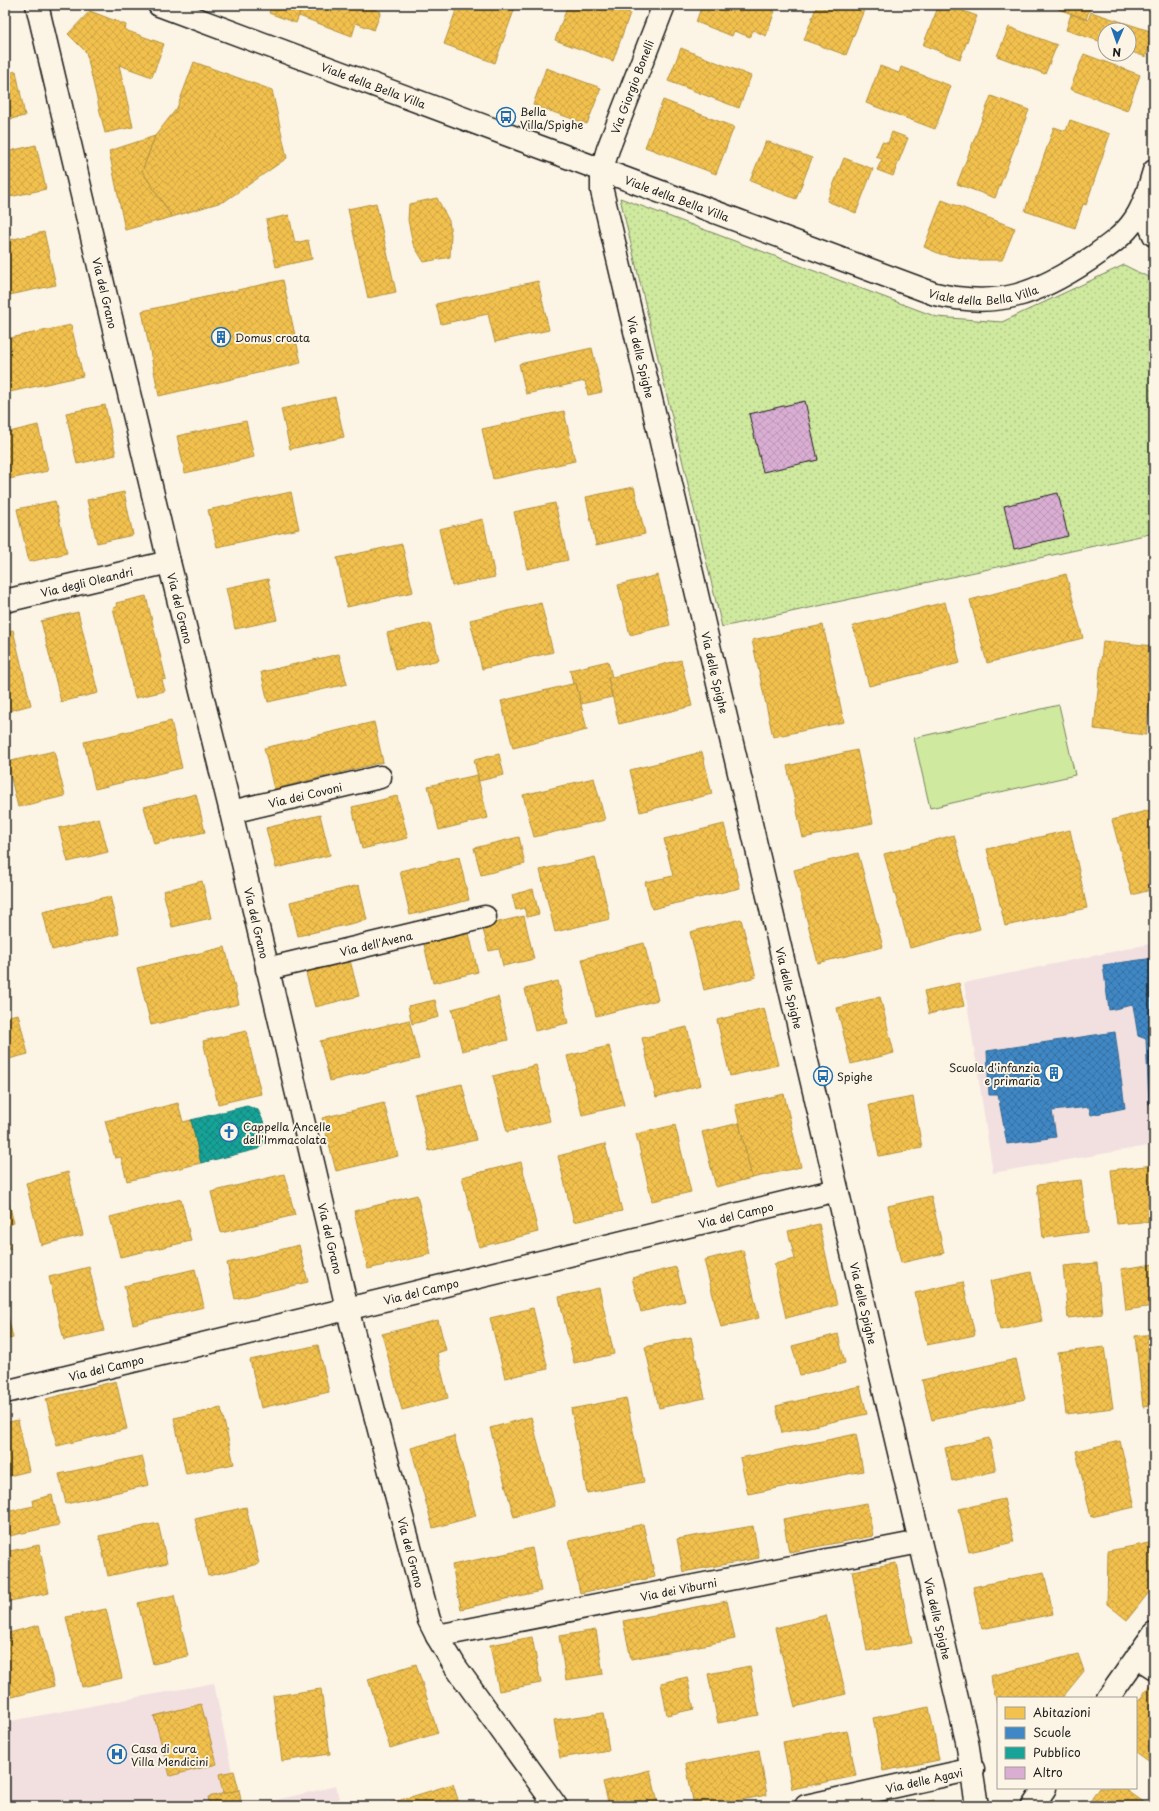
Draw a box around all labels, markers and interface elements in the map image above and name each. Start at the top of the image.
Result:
north arrow [1097,22,1137,62]
street label: Via Giorgio Bonelli [606,38,658,136]
text: N [1112,44,1121,61]
street label: Viale della Bella Villa [319,58,428,112]
place label: Bella Villa/Spighe [520,103,584,133]
bus stop icon: Bella Villa/Spighe [495,106,517,128]
street label: Viale della Bella Villa [622,171,732,225]
street label: Via del Grano [89,256,122,330]
street label: Viale della Bella Villa [926,280,1040,308]
street label: Via delle Spighe [623,314,659,400]
building icon: Domus croata [210,326,232,348]
place label: Domus croata [235,329,310,346]
street label: Via degli Oleandri [39,562,135,601]
street label: Via del Grano [163,571,197,646]
street label: Via delle Spighe [697,630,733,715]
street label: Via dei Covoni [266,778,344,812]
street label: Via del Grano [240,886,274,960]
street label: Via dell'Avena [338,926,414,960]
street label: Via delle Spighe [772,945,808,1031]
place label: Scuola d'infanzia e primaria [949,1059,1040,1089]
building icon: Scuola d'infanzia e primaria [1043,1062,1065,1084]
bus stop icon: Spighe [812,1065,834,1087]
place label: Spighe [837,1068,873,1085]
place label: Cappella Ancelle dell'Immacolata [243,1118,331,1148]
church icon: Cappella Ancelle dell'Immacolata [218,1121,240,1143]
street label: Via del Campo [696,1197,775,1232]
street label: Via del Grano [314,1201,347,1276]
street label: Via delle Spighe [846,1260,882,1346]
street label: Via del Campo [382,1274,460,1308]
street label: Via del Campo [67,1350,145,1385]
street label: Via del Grano [394,1515,429,1590]
street label: Via dei Viburni [639,1573,718,1605]
street label: Via delle Spighe [920,1576,956,1661]
legend [997,1697,1137,1789]
text: Abitazioni [1033,1703,1091,1721]
text: Scuole [1033,1723,1072,1741]
place label: Casa di cura Villa Mendicini [131,1740,209,1770]
hospital icon: Casa di cura Villa Mendicini [106,1743,128,1765]
text: Pubblico [1033,1743,1081,1761]
street label: Via delle Agavi [884,1763,964,1797]
text: Altro [1033,1763,1063,1781]

